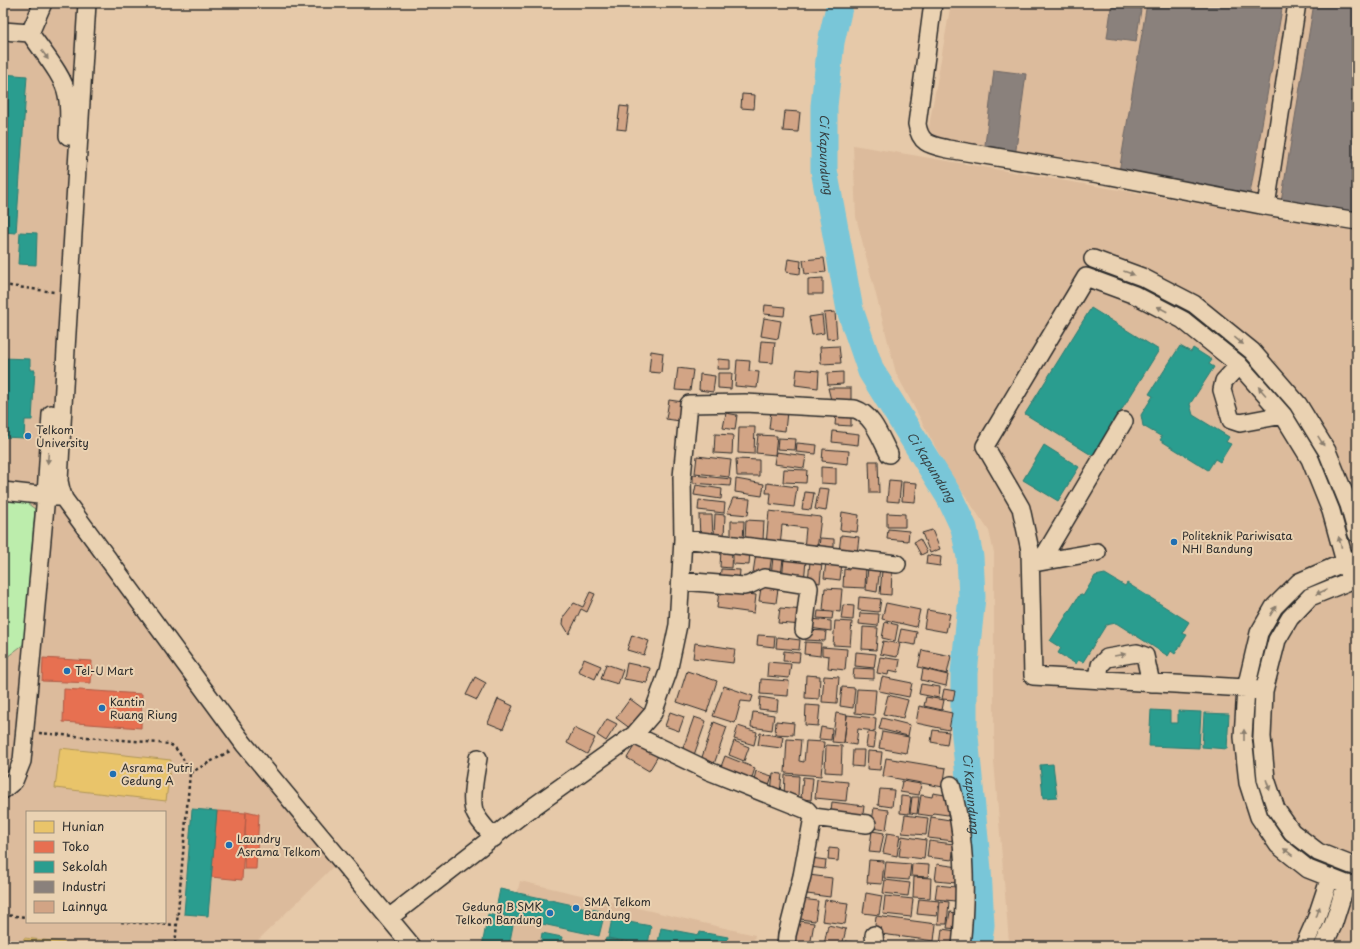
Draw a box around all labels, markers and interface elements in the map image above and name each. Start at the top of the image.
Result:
one-way arrow [41,49,49,60]
water label: Ci Kapundung [816,114,839,197]
one-way arrow [1124,270,1136,276]
one-way arrow [1156,306,1168,312]
one-way arrow [1234,336,1245,345]
one-way arrow [1257,386,1266,396]
place label: Telkom University [36,421,89,451]
water label: Ci Kapundung [903,428,961,506]
marker: Telkom University [23,431,33,441]
one-way arrow [1317,436,1325,446]
one-way arrow [45,452,52,464]
place label: Politeknik Pariwisata NHI Bandung [1182,527,1293,557]
one-way arrow [1337,536,1343,548]
marker: Politeknik Pariwisata NHI Bandung [1169,537,1179,547]
one-way arrow [1315,589,1327,596]
one-way arrow [1269,605,1276,616]
one-way arrow [1114,652,1126,658]
place label: Tel-U Mart [75,662,134,679]
marker: Tel-U Mart [62,666,72,676]
place label: Kantin Ruang Riung [110,693,177,723]
marker: Kantin Ruang Riung [97,703,107,713]
one-way arrow [1241,728,1247,741]
water label: Ci Kapundung [959,753,985,835]
place label: Asrama Putri Gedung A [121,759,193,789]
marker: Asrama Putri Gedung A [108,769,118,779]
one-way arrow [1266,780,1272,792]
legend [26,811,166,923]
text: Hunian [62,817,104,835]
place label: Laundry Asrama Telkom [237,830,321,860]
text: Toko [62,837,89,855]
marker: Laundry Asrama Telkom [224,840,234,850]
one-way arrow [1282,848,1293,857]
text: Sekolah [62,857,107,875]
text: Industri [62,877,106,895]
place label: SMA Telkom Bandung [584,893,651,923]
text: Lainnya [62,897,108,915]
place label: Gedung B SMK Telkom Bandung [455,898,542,928]
marker: SMA Telkom Bandung [571,903,581,913]
one-way arrow [1315,906,1321,918]
marker: Gedung B SMK Telkom Bandung [545,908,555,918]

